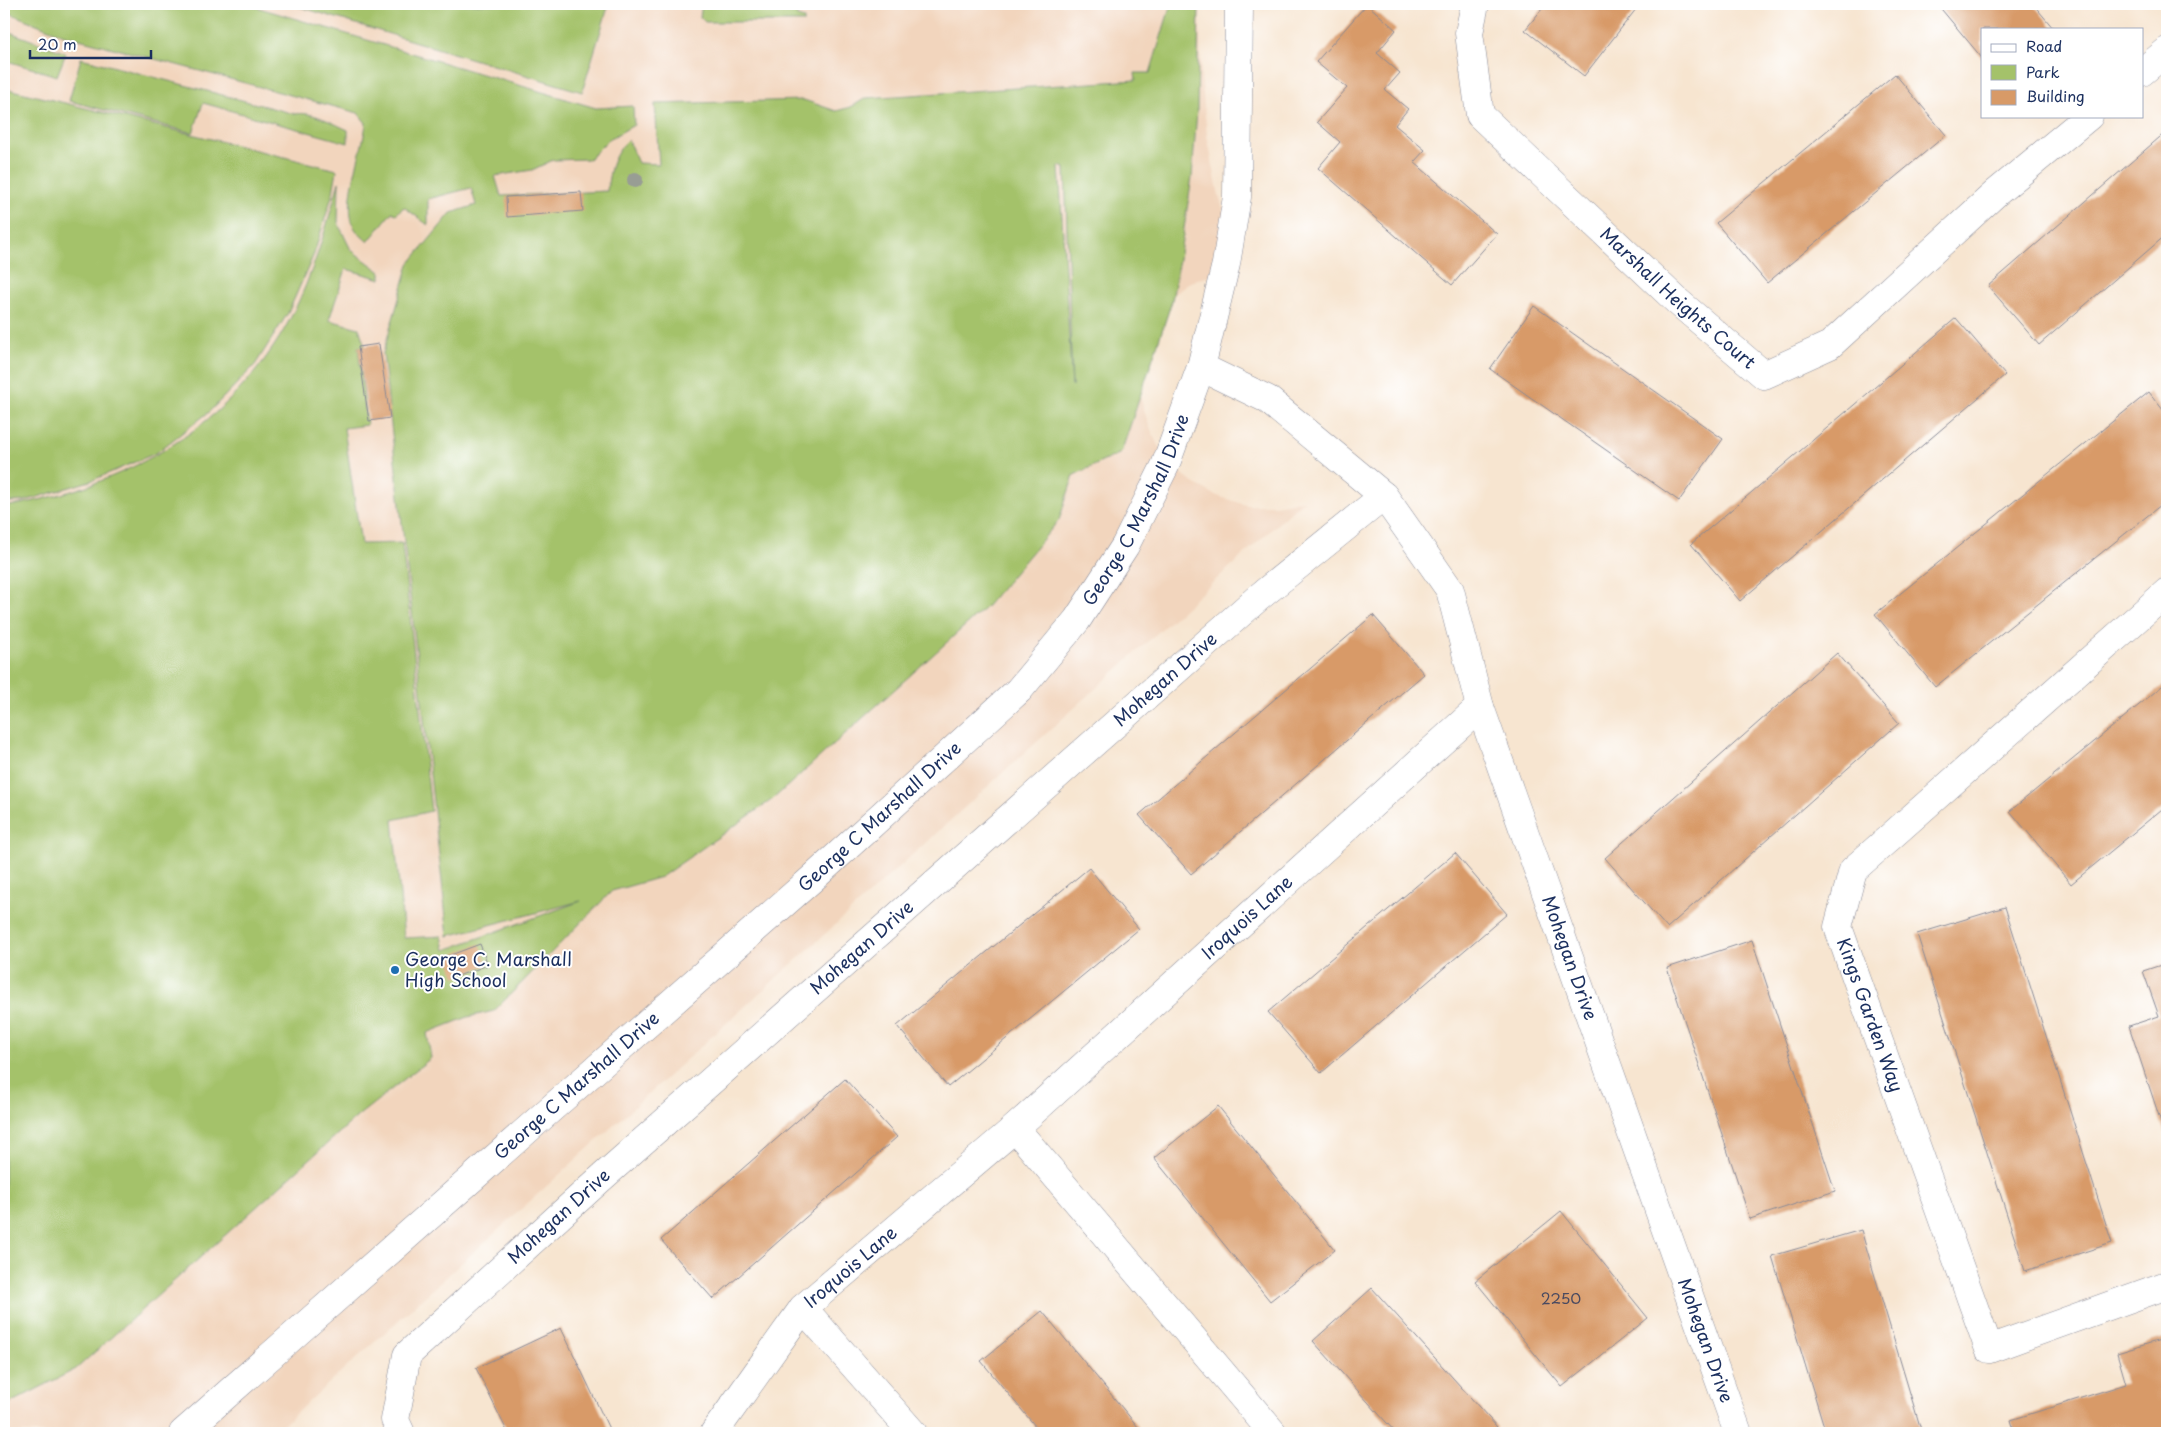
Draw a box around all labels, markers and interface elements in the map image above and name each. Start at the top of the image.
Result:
scale bar [30,28,151,60]
legend [1981,28,2144,118]
text: 20 m [38,32,77,55]
text: Road [2026,34,2062,57]
text: Park [2026,60,2060,83]
text: Building [2026,84,2085,107]
street label: Marshall Heights Court [1595,220,1762,374]
street label: George C Marshall Drive [1075,410,1195,610]
street label: Mohegan Drive [1107,625,1222,732]
street label: George C Marshall Drive [791,734,967,898]
street label: Iroquois Lane [1195,868,1298,965]
street label: Mohegan Drive [1536,891,1605,1024]
street label: Mohegan Drive [803,893,919,1000]
street label: Kings Garden Way [1831,934,1911,1096]
place label: George C. Marshall High School [405,945,572,993]
marker: George C. Marshall High School [389,964,401,976]
street label: George C Marshall Drive [487,1004,665,1165]
street label: Mohegan Drive [501,1161,615,1269]
street label: Iroquois Lane [797,1219,902,1314]
street label: Mohegan Drive [1672,1274,1741,1406]
house number: 2250 [1541,1286,1581,1309]

